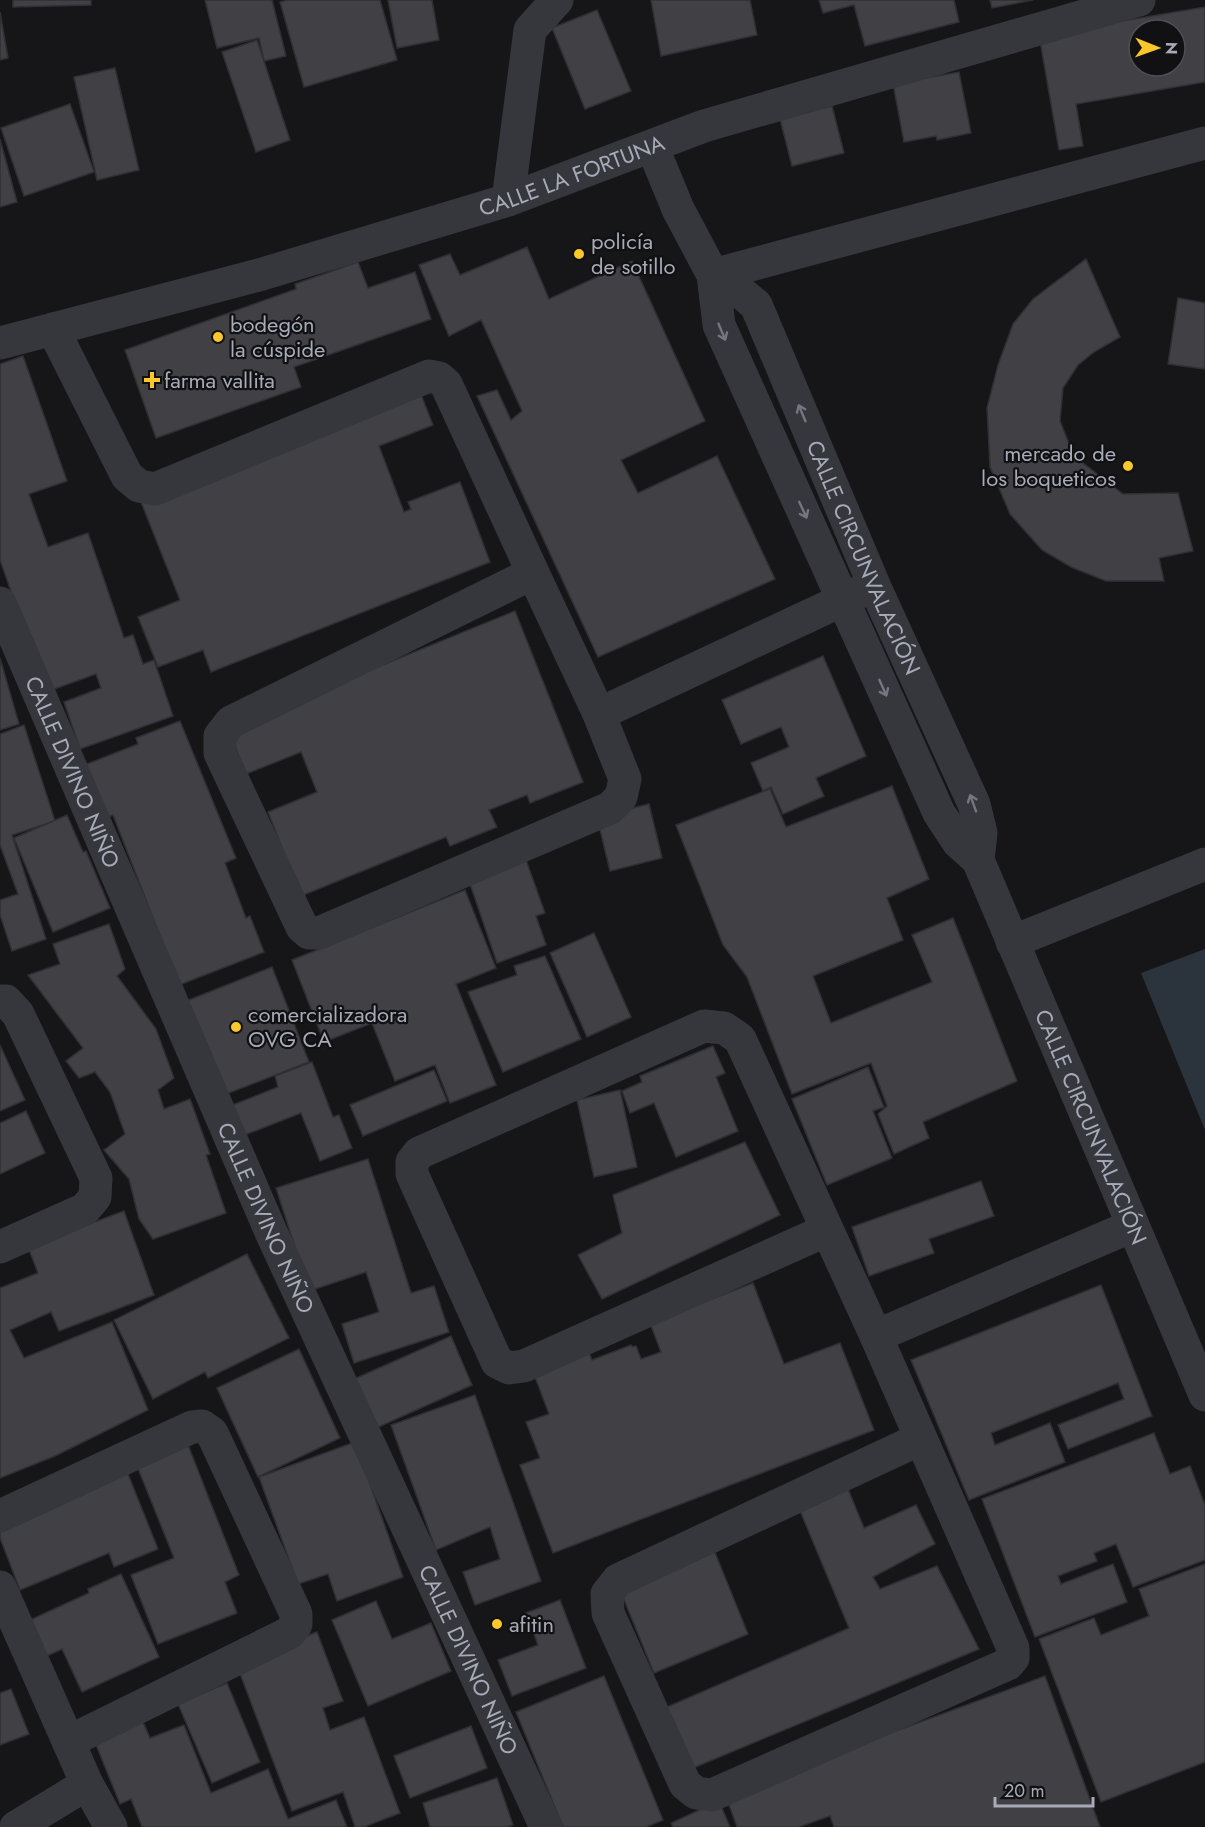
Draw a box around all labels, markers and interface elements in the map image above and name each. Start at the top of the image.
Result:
north arrow [1127,18,1187,78]
text: N [1160,42,1183,55]
street label: CALLE LA FORTUNA [475,126,669,224]
place label: policía de sotillo [591,225,675,282]
marker: policía de sotillo [572,247,586,261]
place label: bodegón la cúspide [230,308,325,365]
one-way arrow [717,323,728,341]
marker: bodegón la cúspide [211,330,225,344]
place label: farma vallita [164,364,275,396]
marker: farma vallita [145,373,159,387]
one-way arrow [796,404,807,423]
street label: CALLE CIRCUNVALACIÓN [799,435,929,680]
place label: mercado de los boqueticos [981,437,1116,494]
marker: mercado de los boqueticos [1121,459,1135,473]
one-way arrow [798,500,809,518]
street label: CALLE DIVINO NIÑO [17,671,128,873]
one-way arrow [878,678,889,696]
one-way arrow [966,794,977,813]
place label: comercializadora OVG CA [248,998,407,1055]
street label: CALLE CIRCUNVALACIÓN [1027,1004,1155,1249]
marker: comercializadora OVG CA [229,1020,243,1034]
street label: CALLE DIVINO NIÑO [210,1117,323,1319]
street label: CALLE DIVINO NIÑO [411,1559,526,1760]
place label: afitin [509,1608,554,1640]
marker: afitin [490,1617,504,1631]
scale bar [995,1770,1092,1808]
text: 20 m [1004,1778,1044,1804]

